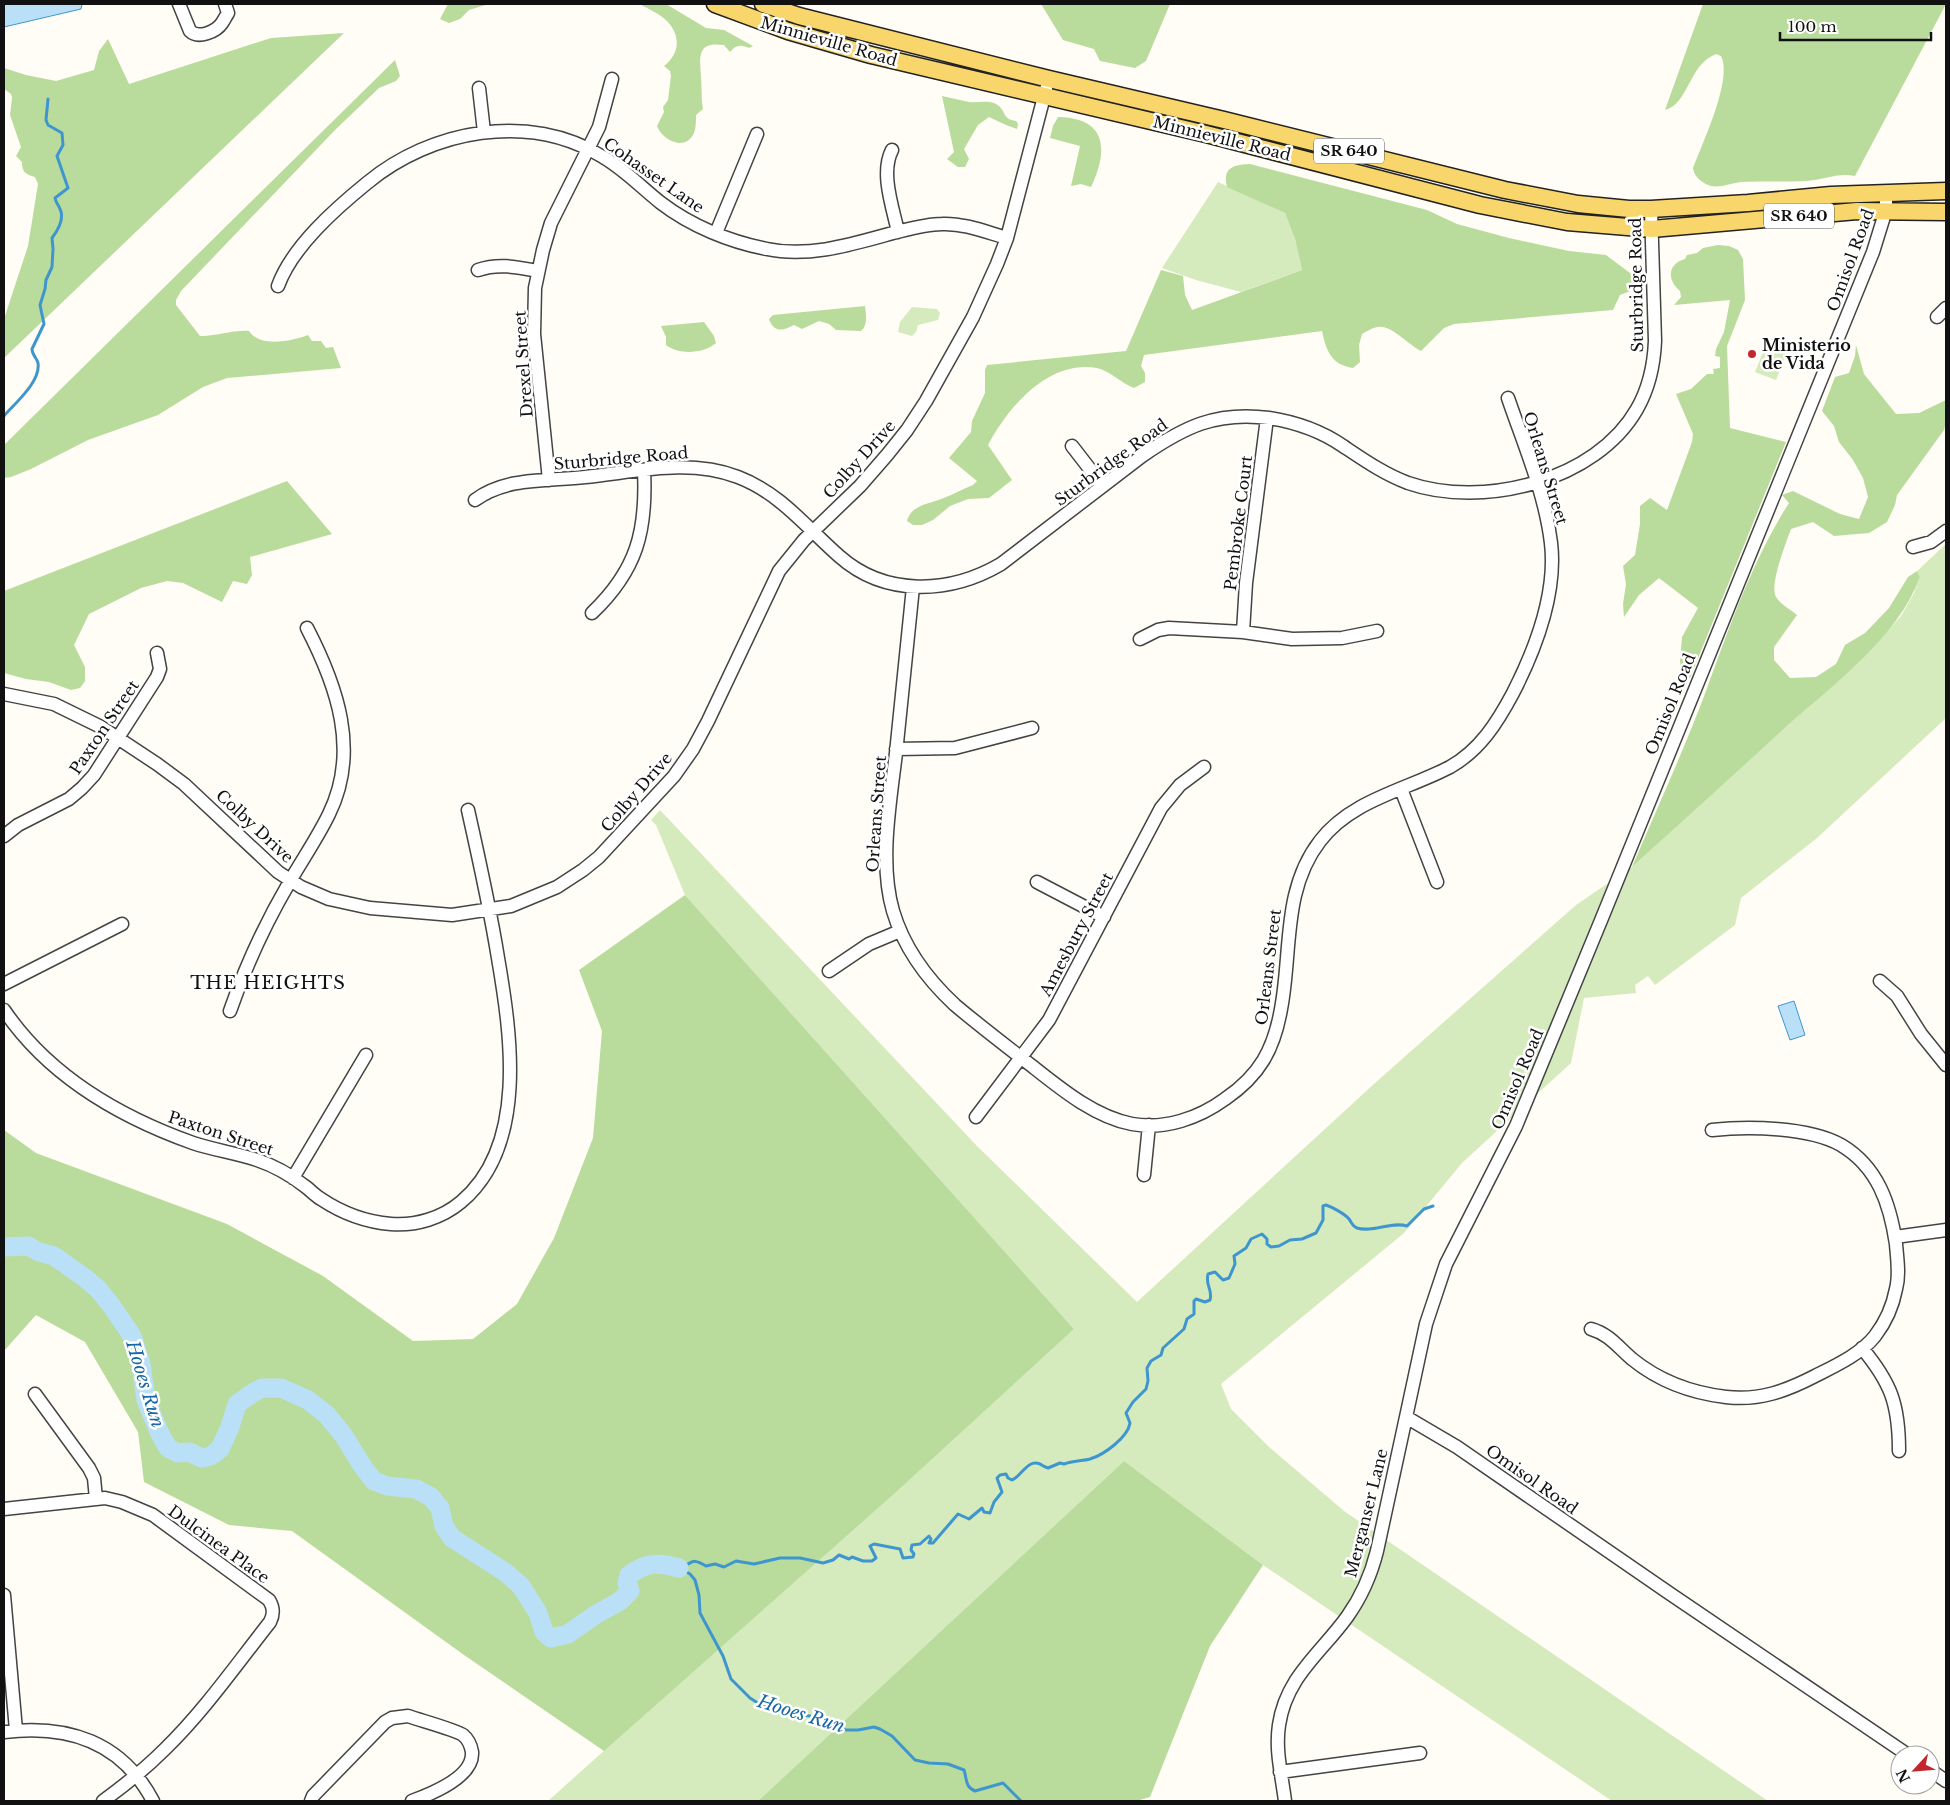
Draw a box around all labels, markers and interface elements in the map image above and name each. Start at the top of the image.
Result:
scale bar [1780,10,1931,42]
street label: Minnieville Road [758,12,900,70]
text: 100 m [1788,17,1837,36]
street label: Minnieville Road [1151,111,1293,165]
street label: Cohasset Lane [600,133,708,217]
road number: SR 640 [1314,138,1384,164]
road number: SR 640 [1764,204,1834,228]
street label: Omisol Road [1822,206,1878,314]
street label: Sturbridge Road [1625,217,1647,353]
street label: Drexel Street [509,310,537,418]
place label: Ministerio de Vida [1762,335,1851,373]
marker: Ministerio de Vida [1746,348,1758,360]
street label: Orleans Street [1519,409,1573,527]
street label: Sturbridge Road [1051,414,1172,510]
street label: Colby Drive [819,416,899,502]
street label: Sturbridge Road [553,442,689,474]
street label: Pembroke Court [1220,454,1256,592]
street label: Omisol Road [1641,650,1700,758]
street label: Paxton Street [65,676,143,778]
street label: Colby Drive [596,748,676,836]
street label: Orleans Street [862,755,890,873]
street label: Colby Drive [212,785,298,867]
street label: Amesbury Street [1034,869,1117,1000]
street label: Orleans Street [1251,908,1285,1026]
district label: THE HEIGHTS [190,972,346,994]
street label: Omisol Road [1487,1025,1547,1133]
street label: Paxton Street [166,1107,276,1159]
water label: Hooes Run [121,1337,169,1430]
street label: Omisol Road [1482,1440,1582,1518]
street label: Merganser Lane [1340,1446,1392,1580]
street label: Dulcinea Place [164,1501,274,1587]
water label: Hooes Run [754,1690,847,1738]
north arrow [1890,1745,1940,1795]
text: N [1892,1766,1914,1786]

